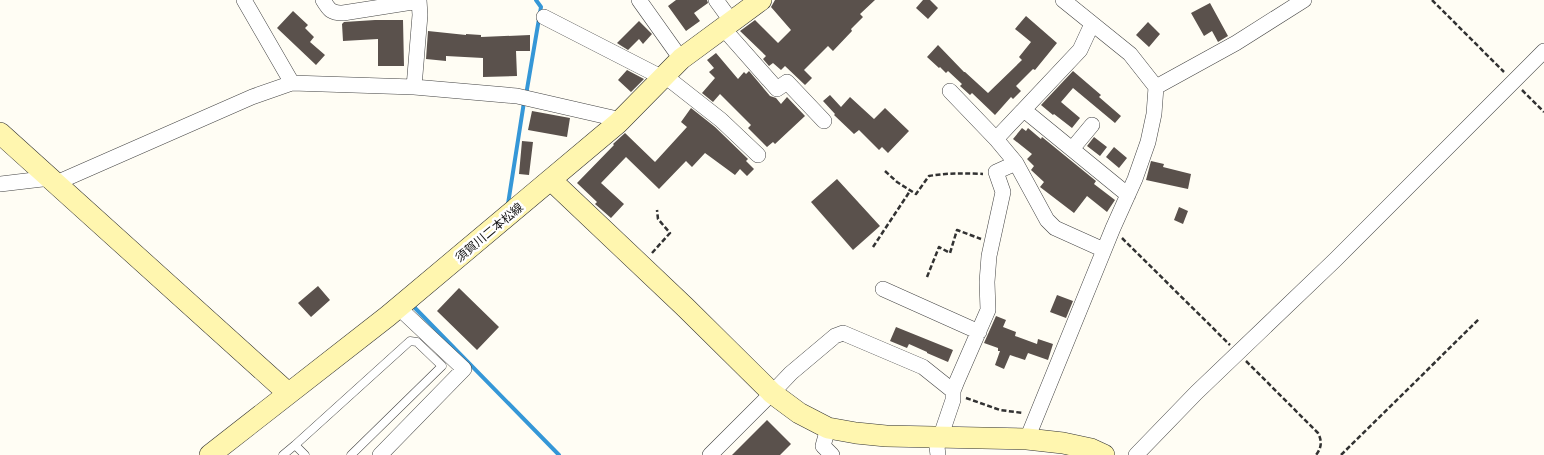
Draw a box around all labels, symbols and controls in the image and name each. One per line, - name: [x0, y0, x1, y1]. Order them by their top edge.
- street label: 須賀川二本松線: [452, 199, 526, 265]

